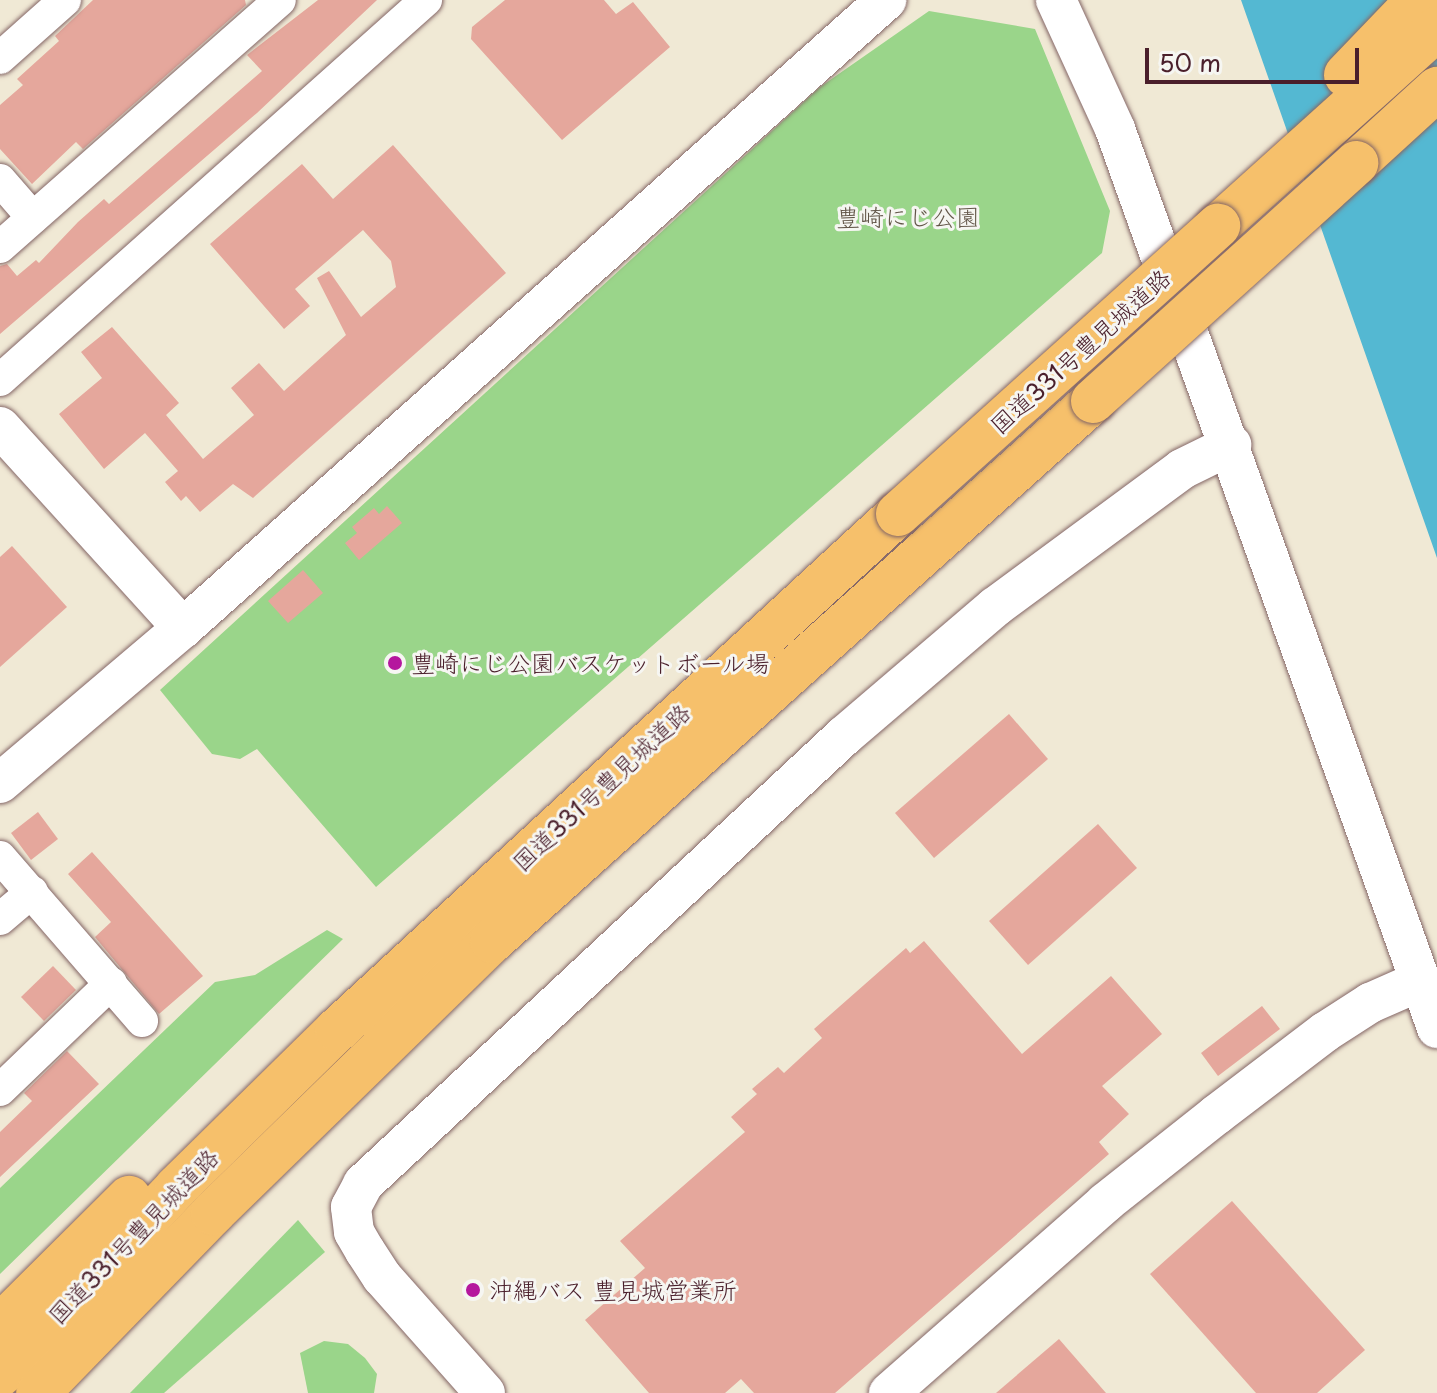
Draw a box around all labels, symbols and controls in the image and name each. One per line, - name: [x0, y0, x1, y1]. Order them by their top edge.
- scale bar: [1149, 32, 1363, 82]
- text: 50 m: [1159, 44, 1221, 80]
- park label: 豊崎にじ公園: [836, 203, 980, 231]
- street label: 国道331号豊見城道路: [984, 262, 1176, 440]
- place label: 豊崎にじ公園バスケットボール場: [411, 649, 771, 677]
- marker: 豊崎にじ公園バスケットボール場: [386, 654, 404, 672]
- street label: 国道331号豊見城道路: [506, 697, 696, 877]
- street label: 国道331号豊見城道路: [42, 1142, 224, 1330]
- place label: 沖縄バス 豊見城営業所: [489, 1276, 737, 1304]
- marker: 沖縄バス 豊見城営業所: [464, 1281, 482, 1299]

